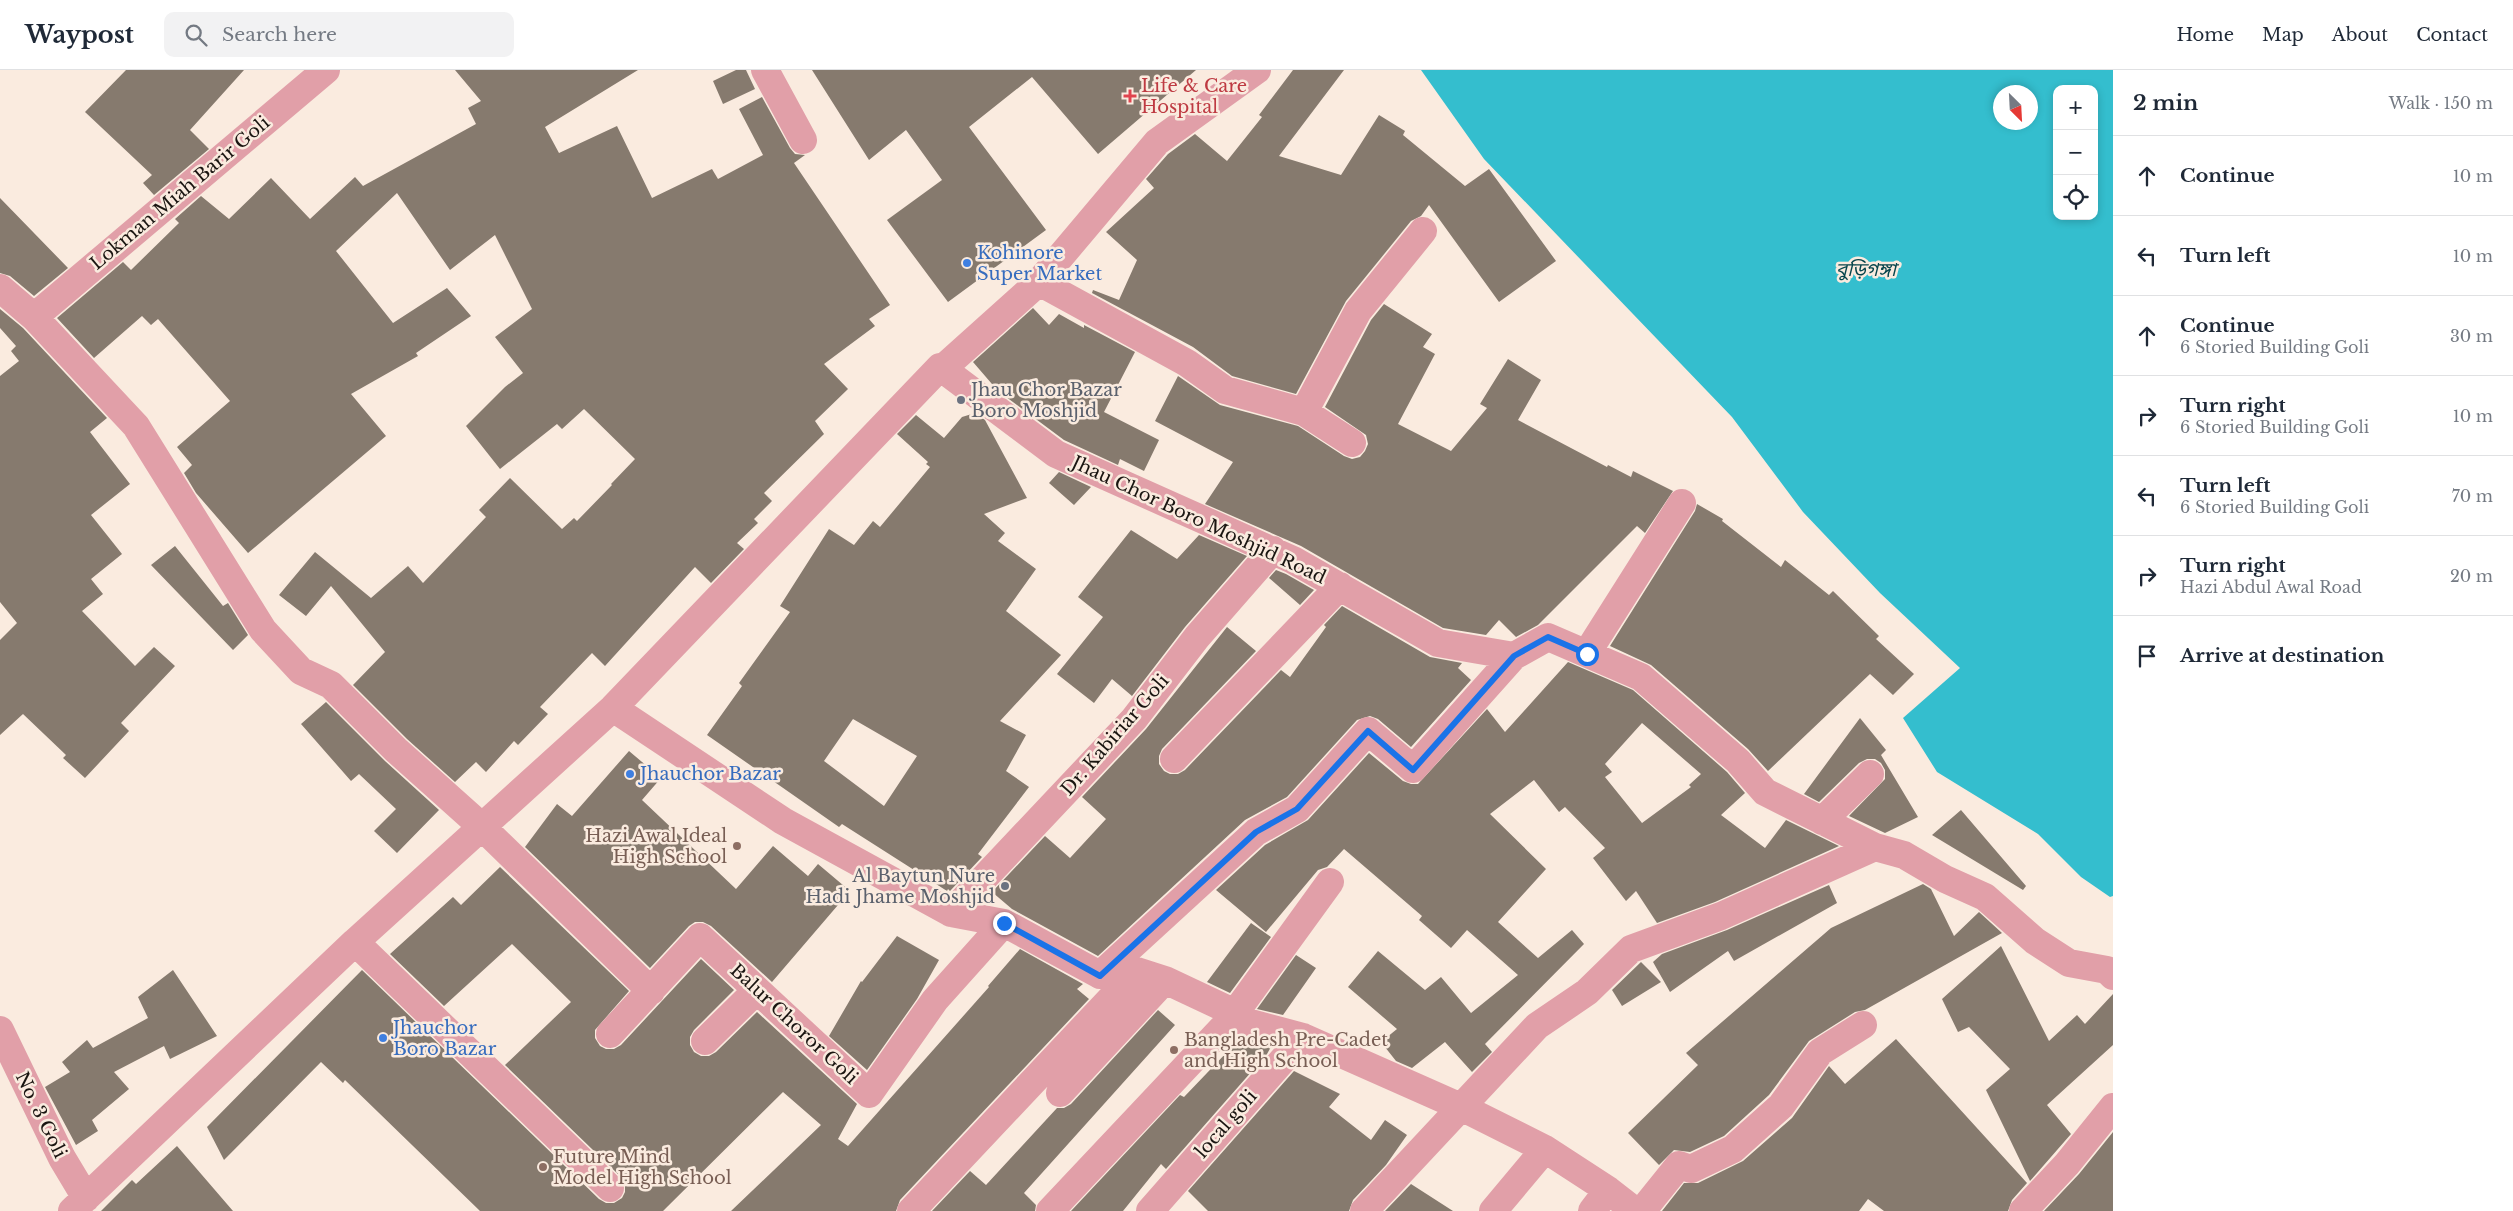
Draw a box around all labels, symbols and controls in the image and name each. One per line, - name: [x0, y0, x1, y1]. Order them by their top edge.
- search box: [164, 12, 514, 57]
- text: Waypost: [25, 20, 134, 49]
- icon: search: [182, 21, 210, 49]
- text: Search here: [222, 23, 337, 46]
- text: Home: [2176, 24, 2234, 46]
- text: Map: [2262, 24, 2304, 46]
- text: About: [2332, 24, 2388, 46]
- text: Contact: [2416, 24, 2488, 46]
- place label: Life & Care Hospital: [1141, 75, 1247, 118]
- north arrow: [1993, 85, 2038, 130]
- map controls: [2053, 85, 2098, 220]
- button: +: [2053, 85, 2098, 130]
- marker: Life & Care Hospital: [1123, 89, 1137, 103]
- text: 2 min: [2133, 90, 2198, 116]
- text: Walk · 150 m: [2389, 93, 2493, 113]
- street label: Lokman Miah Barir Goli: [86, 112, 274, 274]
- button: −: [2053, 130, 2098, 175]
- icon: ahead: [2133, 162, 2161, 190]
- text: Continue: [2180, 164, 2275, 187]
- text: 10 m: [2453, 166, 2493, 186]
- button: locate: [2053, 175, 2098, 220]
- place label: Kohinore Super Market: [977, 242, 1102, 285]
- icon: left: [2133, 242, 2161, 270]
- text: Turn left: [2180, 244, 2271, 267]
- text: 10 m: [2453, 246, 2493, 266]
- marker: Kohinore Super Market: [961, 257, 973, 269]
- water label: বুড়িগঙ্গা: [1836, 258, 1900, 281]
- text: Continue: [2180, 314, 2275, 337]
- icon: ahead: [2133, 322, 2161, 350]
- text: 30 m: [2450, 326, 2493, 346]
- text: 6 Storied Building Goli: [2180, 337, 2369, 357]
- place label: Jhau Chor Bazar Boro Moshjid: [969, 379, 1122, 422]
- marker: Jhau Chor Bazar Boro Moshjid: [955, 394, 967, 406]
- text: Turn right: [2180, 394, 2286, 417]
- icon: right: [2133, 402, 2161, 430]
- text: 10 m: [2453, 406, 2493, 426]
- text: 6 Storied Building Goli: [2180, 417, 2369, 437]
- street label: Jhau Chor Boro Moshjid Road: [1067, 450, 1330, 589]
- text: Turn left: [2180, 474, 2271, 497]
- icon: left: [2133, 482, 2161, 510]
- text: 70 m: [2452, 486, 2493, 506]
- text: 6 Storied Building Goli: [2180, 497, 2369, 517]
- text: Turn right: [2180, 554, 2286, 577]
- icon: right: [2133, 562, 2161, 590]
- text: 20 m: [2450, 566, 2493, 586]
- text: Hazi Abdul Awal Road: [2180, 577, 2362, 597]
- icon: arrive: [2133, 642, 2161, 670]
- route start: [1576, 643, 1599, 666]
- text: Arrive at destination: [2180, 644, 2384, 667]
- street label: Dr. Kabiriar Goli: [1056, 670, 1174, 800]
- place label: Jhauchor Bazar: [638, 763, 781, 785]
- marker: Jhauchor Bazar: [624, 768, 636, 780]
- place label: Hazi Awal Ideal High School: [585, 825, 727, 868]
- marker: Hazi Awal Ideal High School: [731, 840, 743, 852]
- place label: Al Baytun Nure Hadi Jhame Moshjid: [805, 865, 995, 908]
- marker: Al Baytun Nure Hadi Jhame Moshjid: [999, 880, 1011, 892]
- route end: [993, 912, 1016, 935]
- street label: Balur Choror Goli: [726, 959, 862, 1089]
- place label: Jhauchor Boro Bazar: [391, 1017, 497, 1060]
- place label: Bangladesh Pre-Cadet and High School: [1184, 1029, 1388, 1072]
- marker: Jhauchor Boro Bazar: [377, 1032, 389, 1044]
- marker: Bangladesh Pre-Cadet and High School: [1168, 1044, 1180, 1056]
- street label: No. 3 Goli: [11, 1068, 71, 1162]
- street label: local goli: [1191, 1086, 1261, 1162]
- place label: Future Mind Model High School: [553, 1146, 732, 1189]
- marker: Future Mind Model High School: [537, 1161, 549, 1173]

